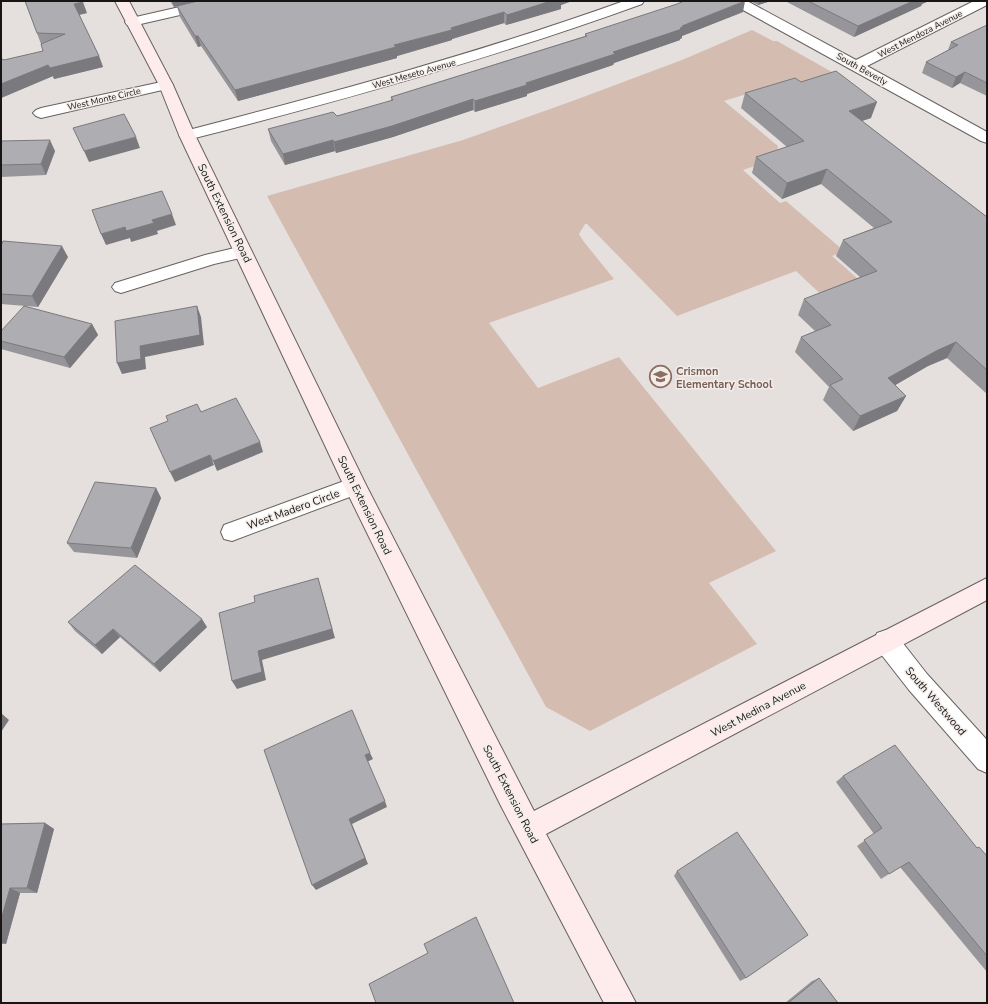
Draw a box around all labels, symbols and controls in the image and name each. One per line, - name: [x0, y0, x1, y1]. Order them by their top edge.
- street label: West Mendoza Avenue: [876, 7, 965, 61]
- street label: South Beverly: [834, 50, 890, 88]
- street label: West Meseto Avenue: [371, 56, 457, 92]
- street label: West Monte Circle: [66, 85, 142, 113]
- street label: South Extension Road: [194, 161, 255, 265]
- school or university icon: Crismon Elementary School: [648, 364, 674, 390]
- place label: Crismon Elementary School: [676, 364, 773, 392]
- street label: South Extension Road: [334, 453, 395, 557]
- street label: West Madero Circle: [245, 486, 342, 533]
- street label: South Westwood: [902, 664, 970, 739]
- street label: West Medina Avenue: [708, 678, 809, 741]
- street label: South Extension Road: [479, 742, 542, 846]

